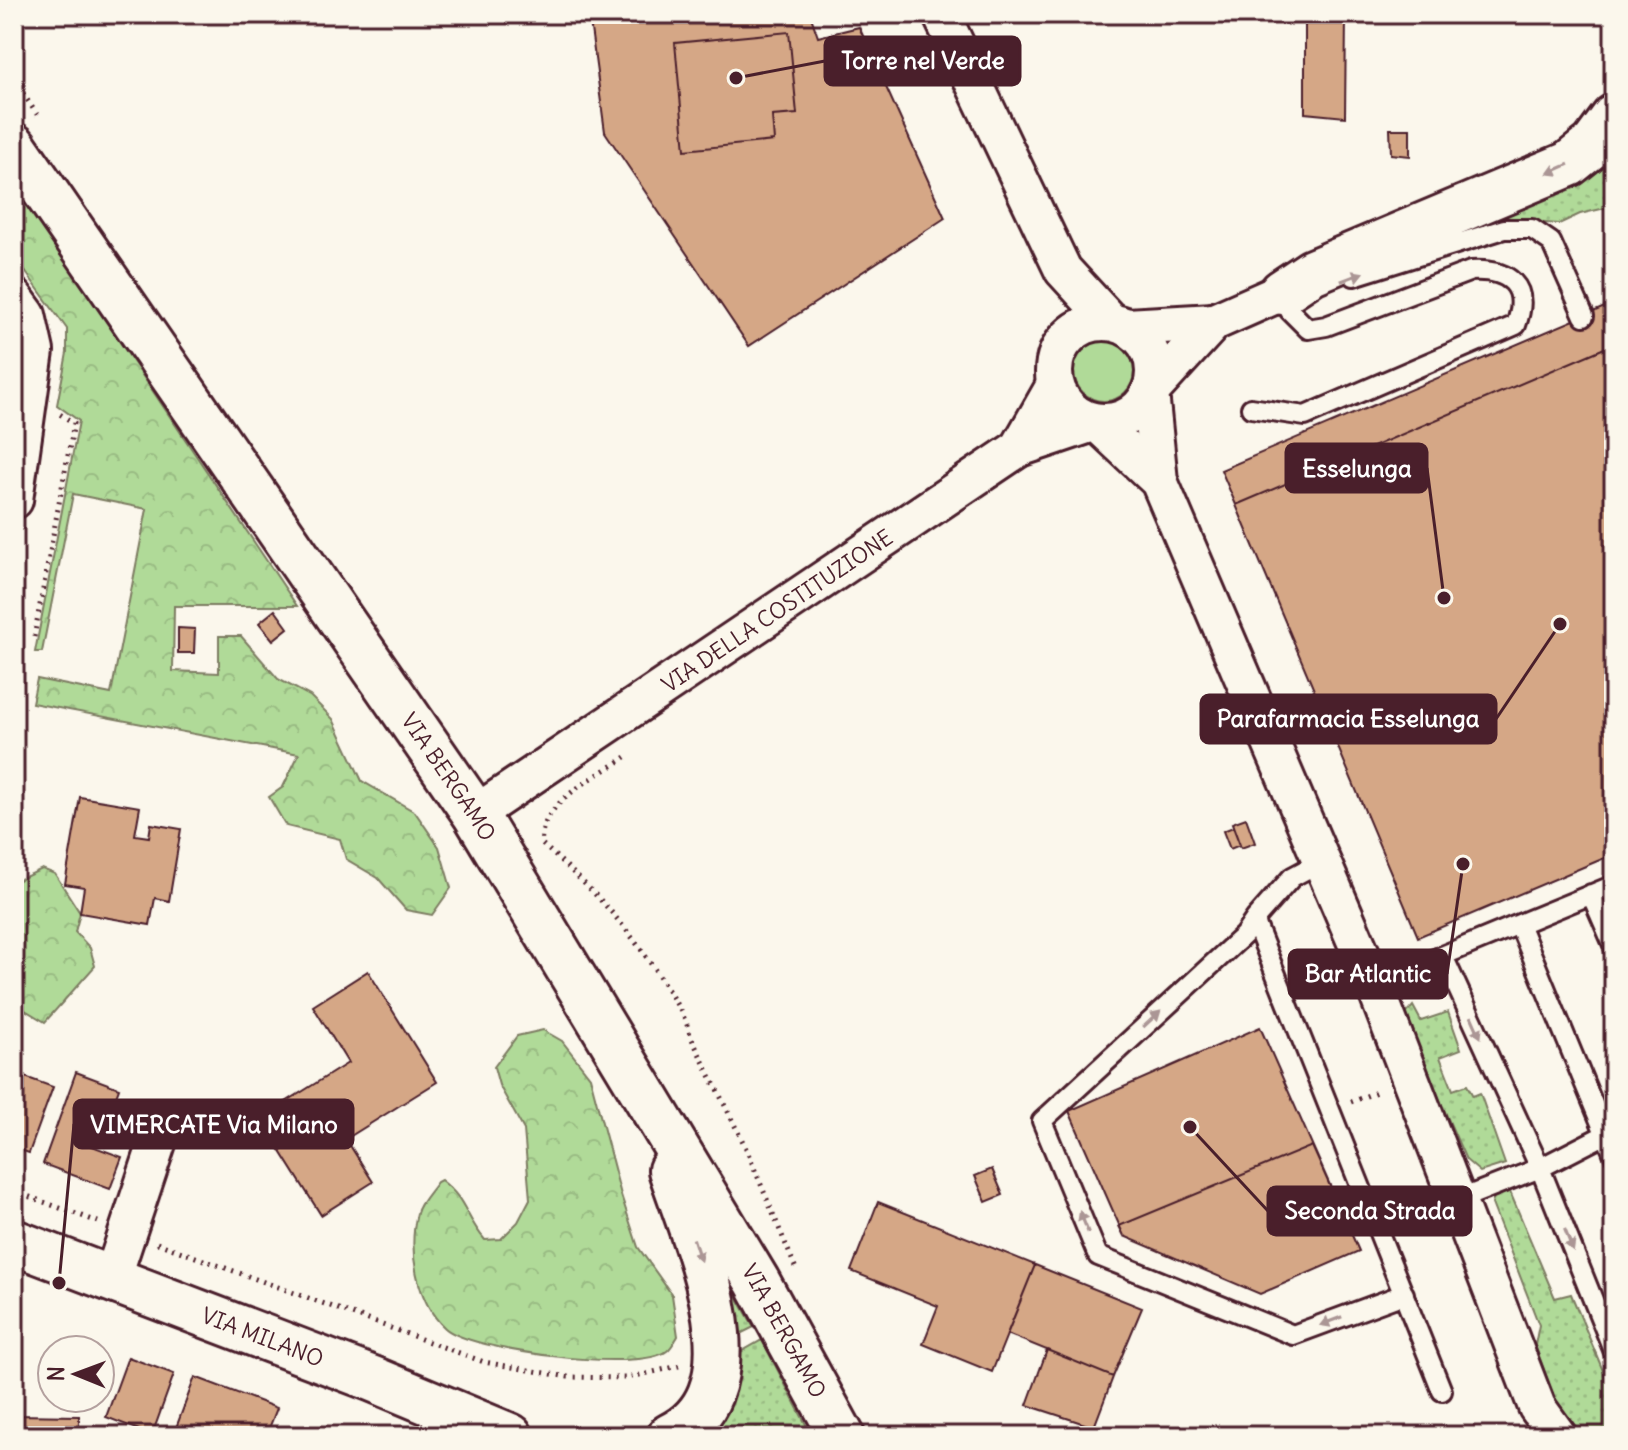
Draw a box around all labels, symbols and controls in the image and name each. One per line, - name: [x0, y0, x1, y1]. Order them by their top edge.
- callout: Torre nel Verde: [825, 37, 1020, 85]
- text: Torre nel Verde: [841, 45, 1005, 75]
- one-way arrow: [1546, 162, 1570, 175]
- one-way arrow: [1340, 270, 1364, 283]
- callout: Esselunga: [1286, 444, 1427, 492]
- text: Esselunga: [1302, 453, 1412, 483]
- street label: VIA DELLA COSTITUZIONE: [656, 523, 898, 698]
- callout: Parafarmacia Esselunga: [1201, 695, 1496, 743]
- text: Parafarmacia Esselunga: [1217, 703, 1480, 733]
- street label: VIA BERGAMO: [395, 707, 502, 846]
- callout: Bar Atlantic: [1289, 950, 1447, 998]
- text: Bar Atlantic: [1305, 958, 1431, 988]
- one-way arrow: [1142, 1011, 1161, 1029]
- one-way arrow: [1469, 1016, 1482, 1039]
- callout: VIMERCATE Via Milano: [74, 1100, 353, 1148]
- text: VIMERCATE Via Milano: [90, 1109, 338, 1139]
- callout: Seconda Strada: [1268, 1187, 1471, 1235]
- text: Seconda Strada: [1284, 1195, 1456, 1225]
- one-way arrow: [1077, 1210, 1090, 1234]
- one-way arrow: [1563, 1228, 1576, 1252]
- one-way arrow: [691, 1238, 704, 1262]
- street label: VIA BERGAMO: [736, 1259, 832, 1403]
- street label: VIA MILANO: [197, 1301, 328, 1373]
- one-way arrow: [1319, 1315, 1343, 1328]
- north arrow: [36, 1334, 116, 1414]
- text: N: [42, 1366, 70, 1381]

